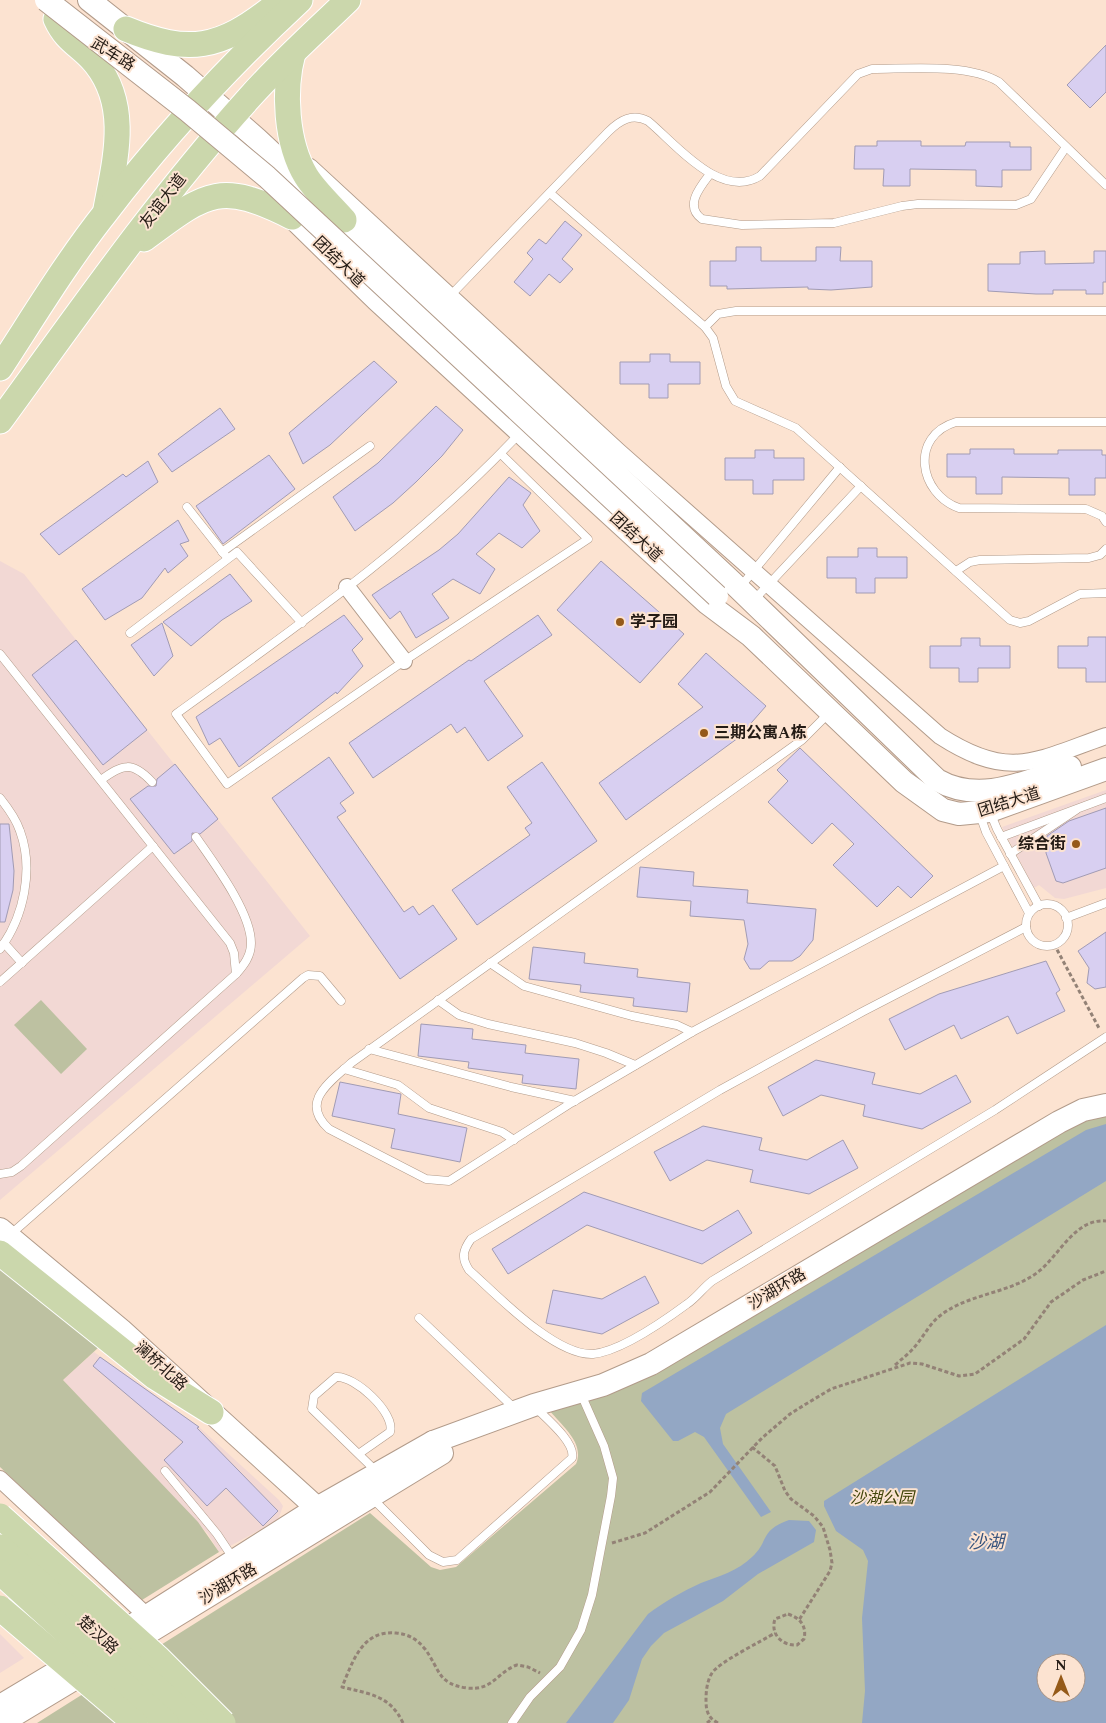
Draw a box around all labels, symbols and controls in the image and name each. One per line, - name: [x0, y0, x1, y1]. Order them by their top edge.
- street label: 武车路: [86, 31, 140, 77]
- street label: 友谊大道: [134, 168, 192, 234]
- street label: 团结大道: [308, 231, 370, 293]
- street label: 团结大道: [604, 506, 668, 568]
- place label: 学子园: [630, 610, 678, 634]
- marker: 学子园: [614, 616, 626, 628]
- place label: 三期公寓A栋: [714, 721, 806, 745]
- marker: 三期公寓A栋: [698, 727, 710, 739]
- street label: 团结大道: [975, 781, 1043, 823]
- place label: 综合街: [1018, 832, 1066, 856]
- marker: 综合街: [1070, 838, 1082, 850]
- street label: 沙湖环路: [743, 1262, 811, 1316]
- street label: 澜桥北路: [129, 1336, 193, 1396]
- park label: 沙湖公园: [850, 1486, 916, 1510]
- water label: 沙湖: [968, 1529, 1007, 1556]
- street label: 沙湖环路: [194, 1557, 262, 1611]
- street label: 楚汉路: [72, 1610, 124, 1660]
- north arrow: [1036, 1653, 1086, 1703]
- text: N: [1055, 1655, 1067, 1676]

